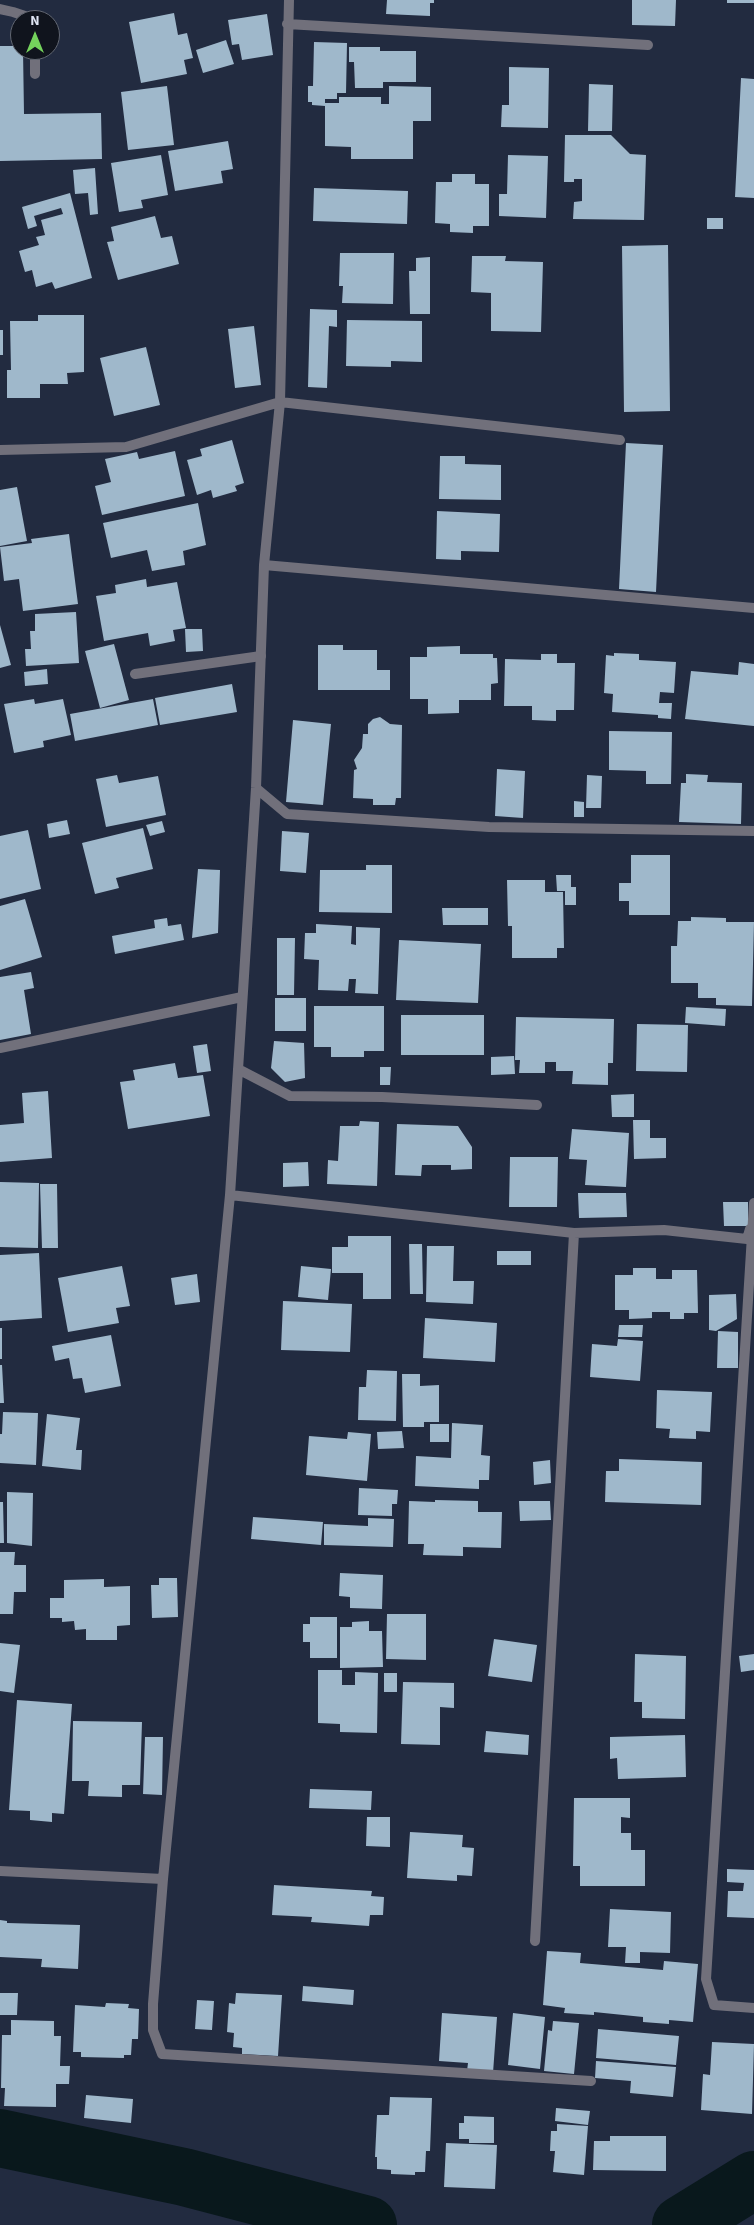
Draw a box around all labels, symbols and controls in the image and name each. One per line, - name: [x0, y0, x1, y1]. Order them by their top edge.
- north arrow: [10, 10, 60, 60]
- text: N: [30, 11, 40, 31]

